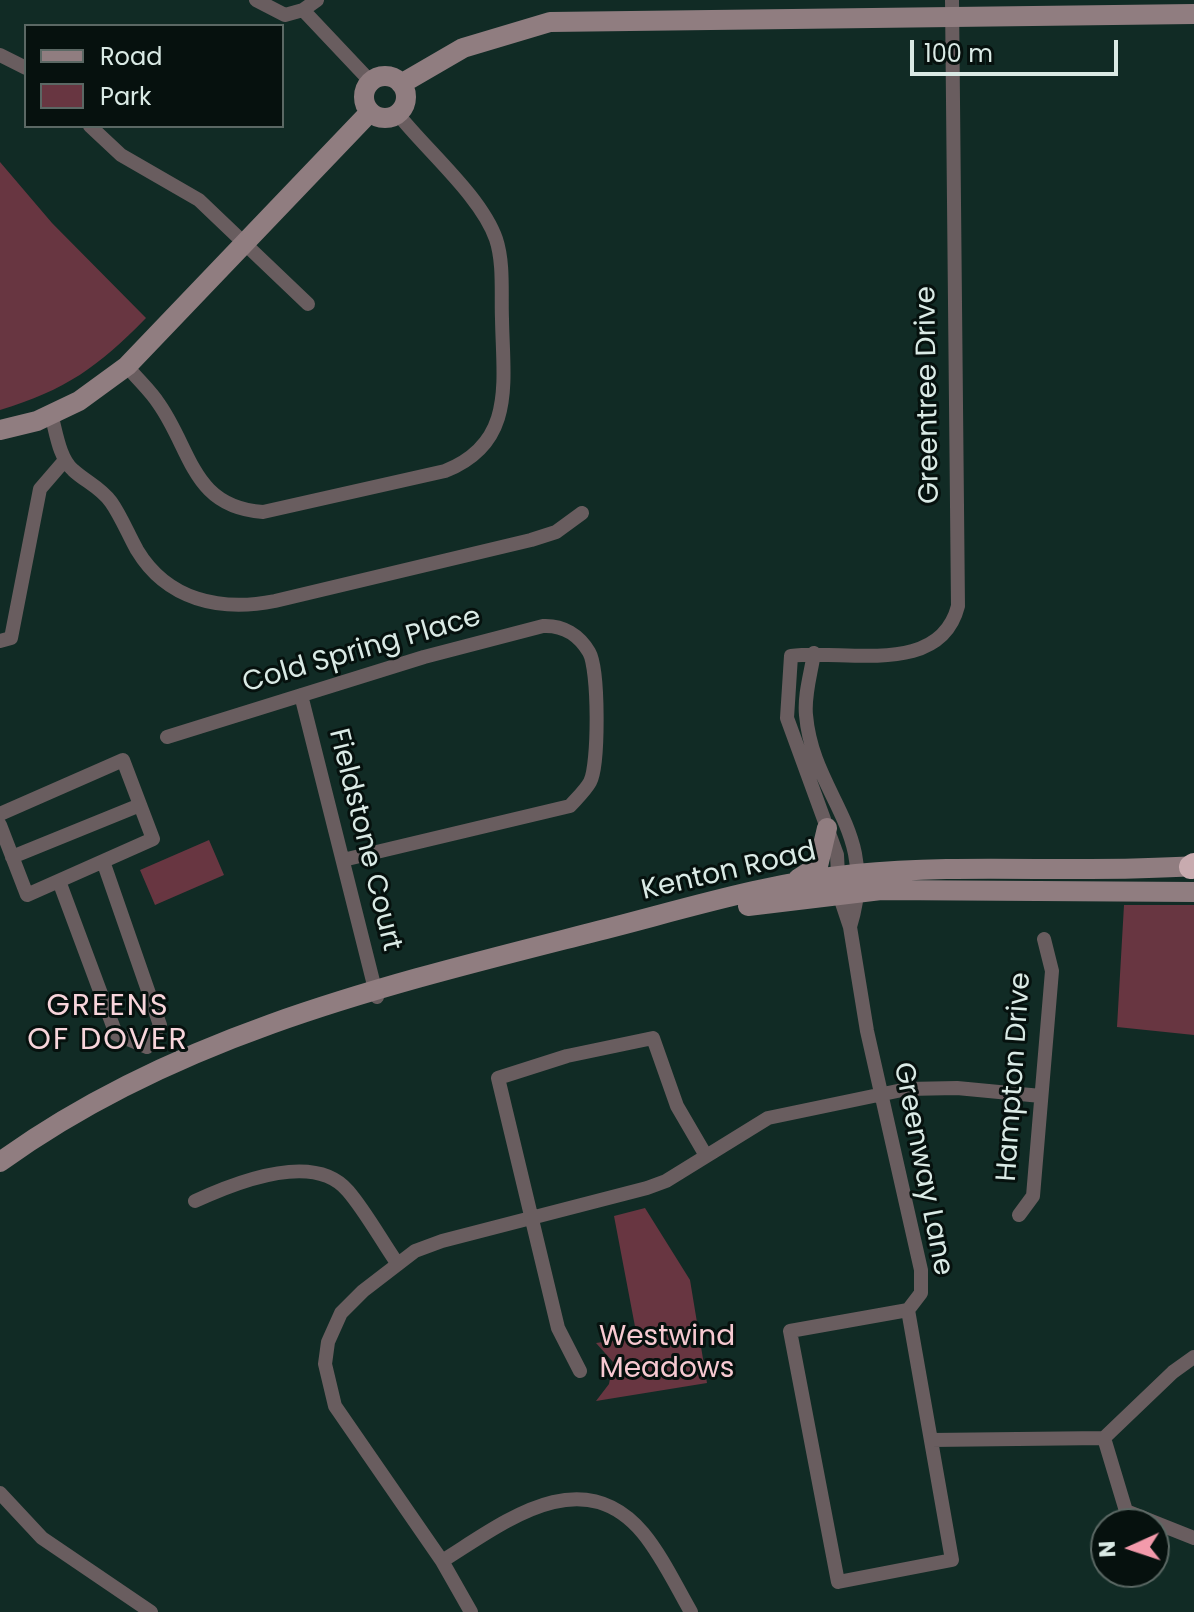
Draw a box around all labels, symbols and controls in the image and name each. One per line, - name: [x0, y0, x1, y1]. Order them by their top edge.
- legend: [24, 24, 284, 128]
- scale bar: [914, 24, 1122, 74]
- text: 100 m: [924, 37, 993, 70]
- text: Road: [100, 40, 162, 73]
- text: Park: [100, 80, 151, 113]
- street label: Greentree Drive: [910, 286, 948, 504]
- street label: Cold Spring Place: [239, 601, 485, 701]
- street label: Fieldstone Court: [320, 725, 408, 955]
- street label: Kenton Road: [638, 836, 820, 908]
- street label: Hampton Drive: [991, 971, 1039, 1183]
- district label: GREENS OF DOVER: [27, 989, 189, 1060]
- street label: Greenway Lane: [885, 1060, 959, 1278]
- park label: Westwind Meadows: [599, 1321, 735, 1387]
- north arrow: [1090, 1508, 1170, 1588]
- text: N: [1092, 1540, 1123, 1558]

